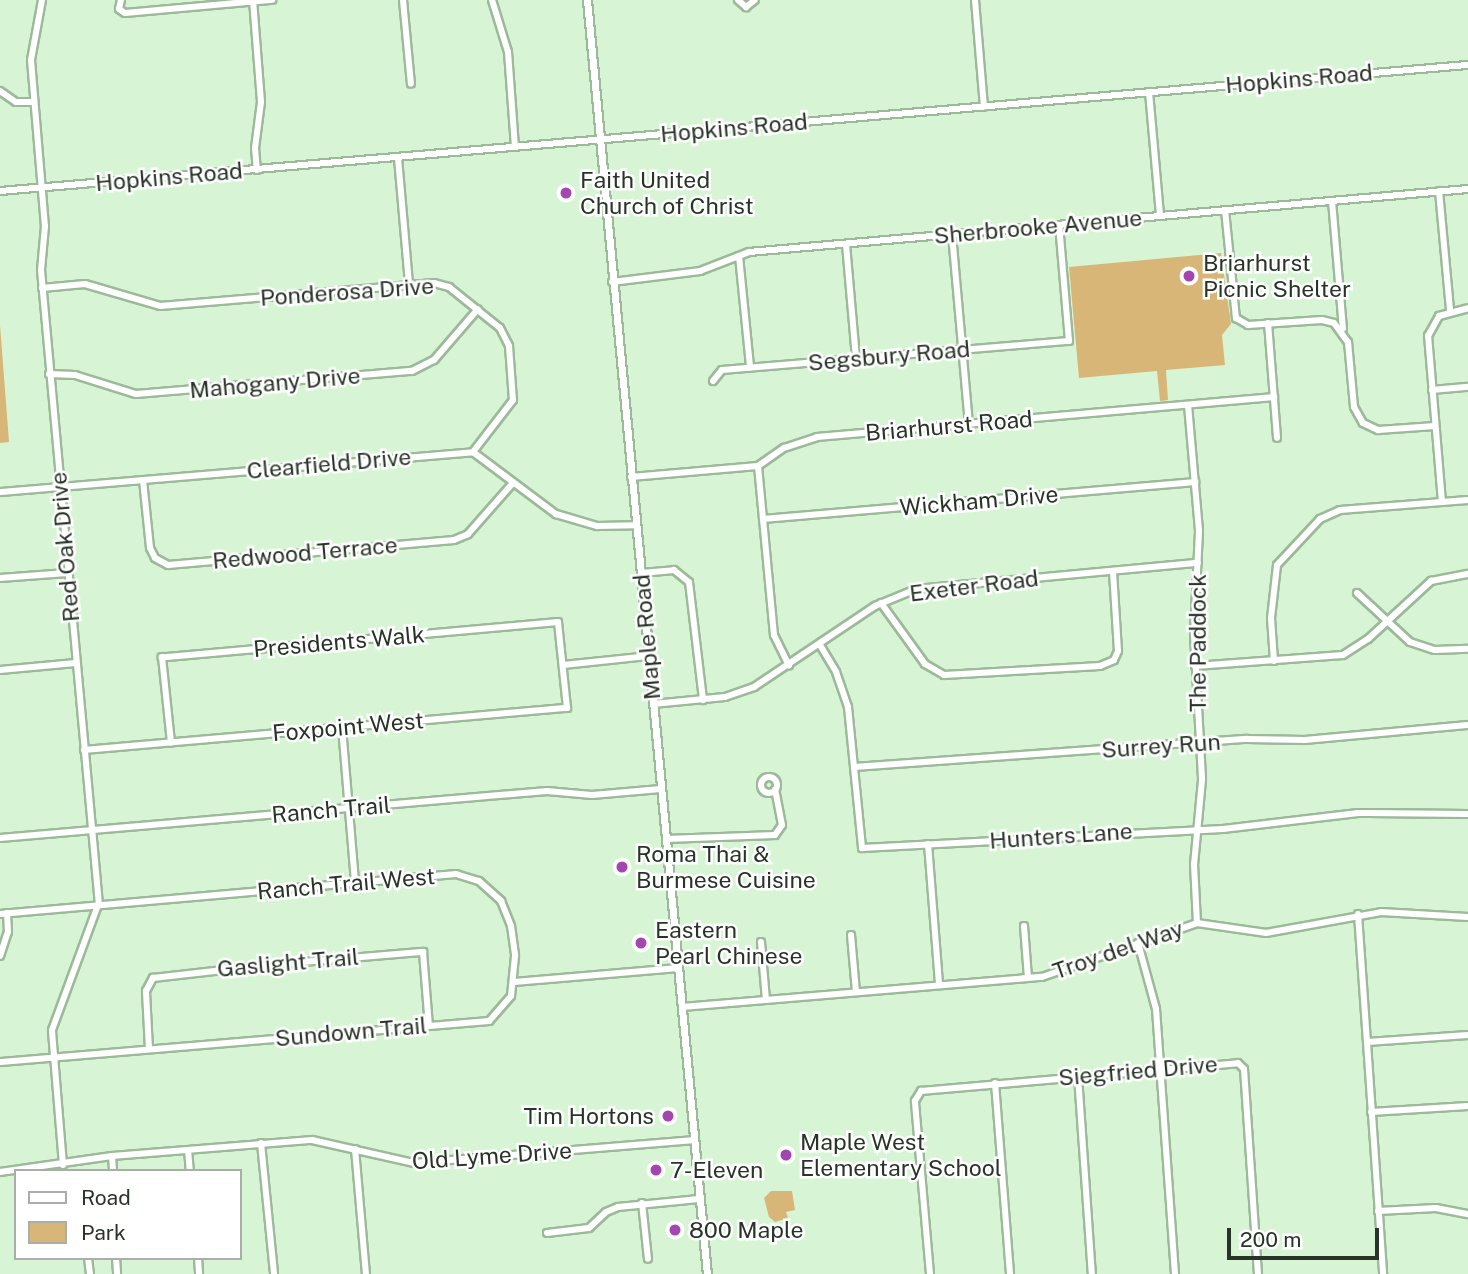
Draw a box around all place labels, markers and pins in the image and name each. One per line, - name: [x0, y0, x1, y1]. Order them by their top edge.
- place label: Faith United Church of Christ: [580, 166, 754, 220]
- marker: Faith United Church of Christ: [558, 185, 574, 201]
- place label: Briarhurst Picnic Shelter: [1203, 249, 1351, 303]
- marker: Briarhurst Picnic Shelter: [1181, 268, 1197, 284]
- place label: Roma Thai & Burmese Cuisine: [636, 840, 816, 894]
- marker: Roma Thai & Burmese Cuisine: [614, 859, 630, 875]
- place label: Eastern Pearl Chinese: [655, 916, 802, 970]
- marker: Eastern Pearl Chinese: [633, 935, 649, 951]
- place label: Tim Hortons: [523, 1102, 654, 1130]
- marker: Tim Hortons: [660, 1108, 676, 1124]
- place label: Maple West Elementary School: [800, 1128, 1002, 1182]
- marker: Maple West Elementary School: [778, 1147, 794, 1163]
- place label: 7-Eleven: [670, 1156, 763, 1184]
- marker: 7-Eleven: [648, 1162, 664, 1178]
- place label: 800 Maple: [689, 1216, 803, 1244]
- marker: 800 Maple: [667, 1222, 683, 1238]

